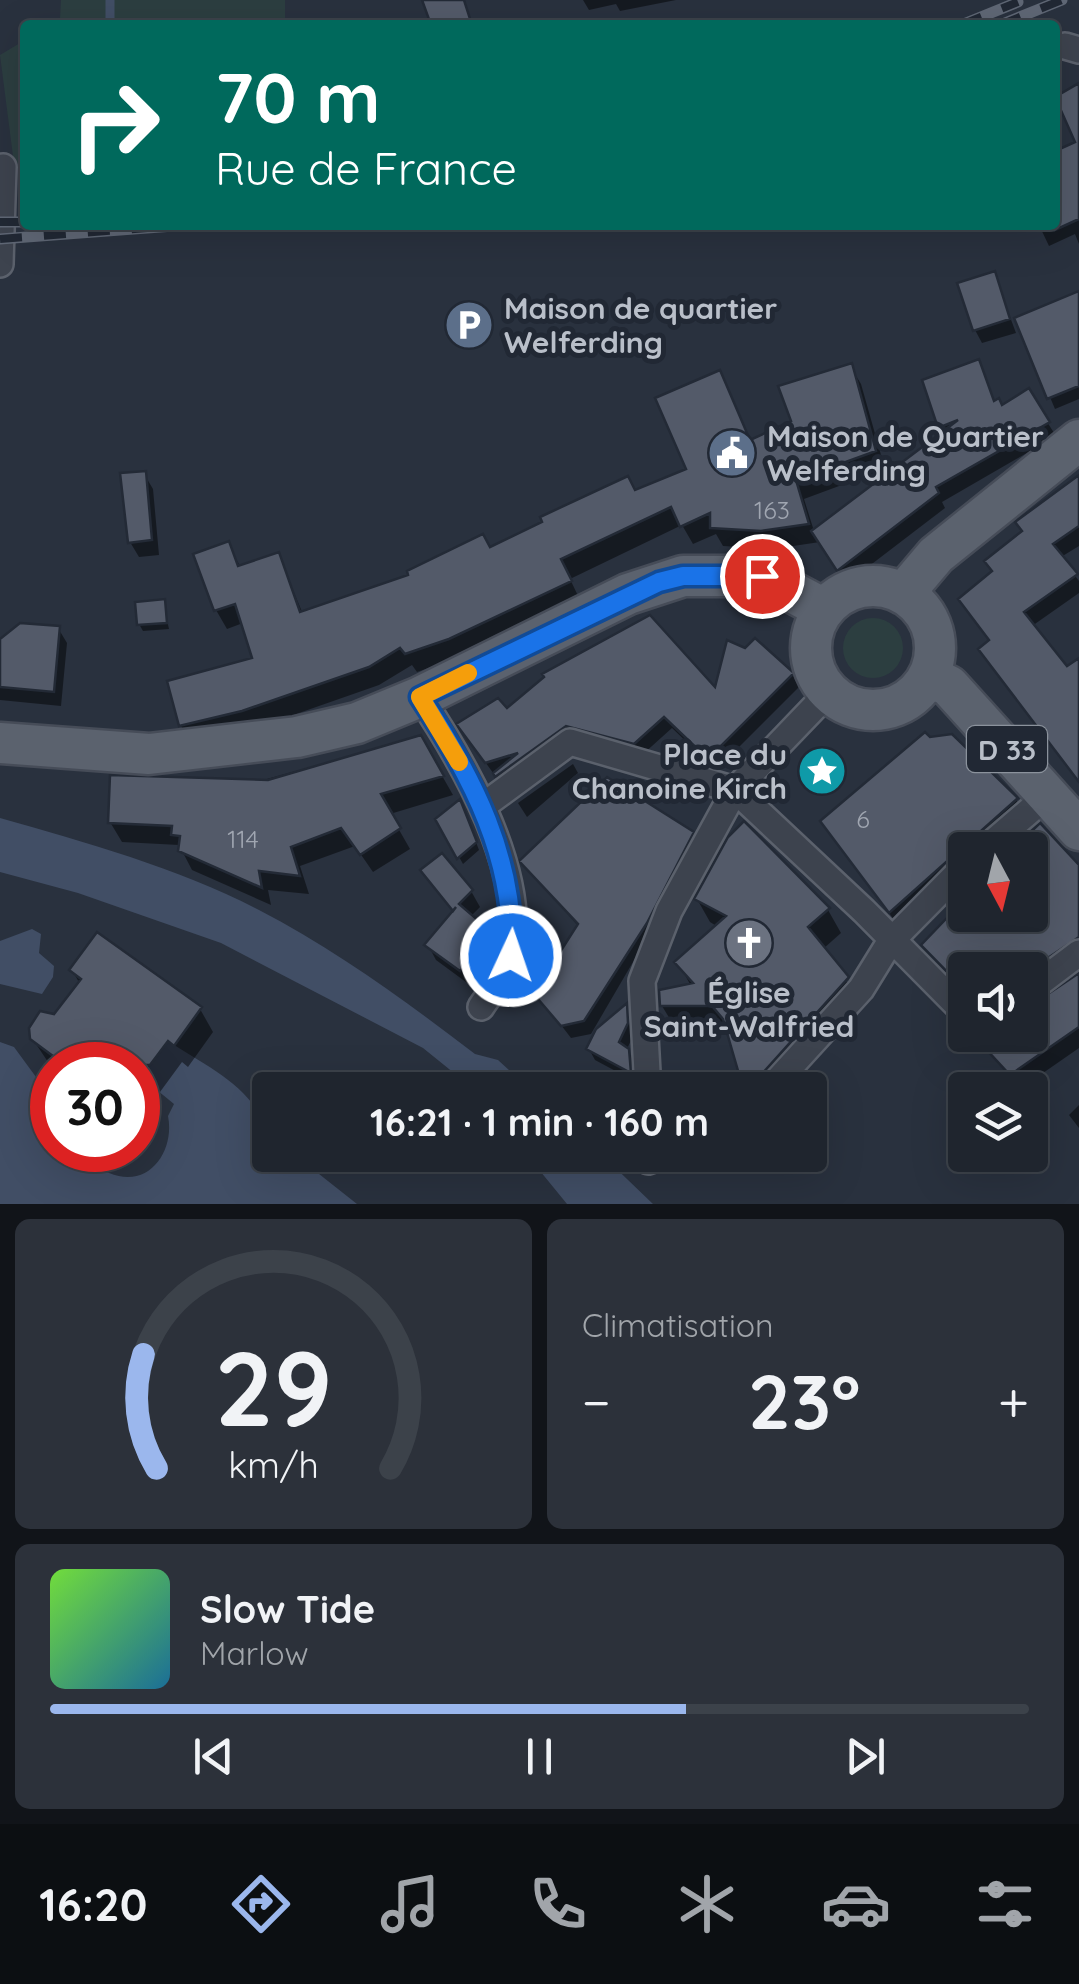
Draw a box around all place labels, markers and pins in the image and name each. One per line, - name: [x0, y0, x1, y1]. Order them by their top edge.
- place label: Maison de quartier Welferding: [504, 289, 777, 361]
- parking icon: Maison de quartier Welferding: [443, 299, 495, 351]
- place label: Maison de Quartier Welferding: [767, 417, 1044, 489]
- public building icon: Maison de Quartier Welferding: [706, 427, 758, 479]
- pin: [720, 534, 805, 619]
- place label: Place du Chanoine Kirch: [572, 735, 787, 807]
- place icon: Place du Chanoine Kirch: [796, 745, 848, 797]
- church icon: Église Saint-Walfried: [723, 917, 775, 969]
- place label: Église Saint-Walfried: [644, 973, 854, 1045]

